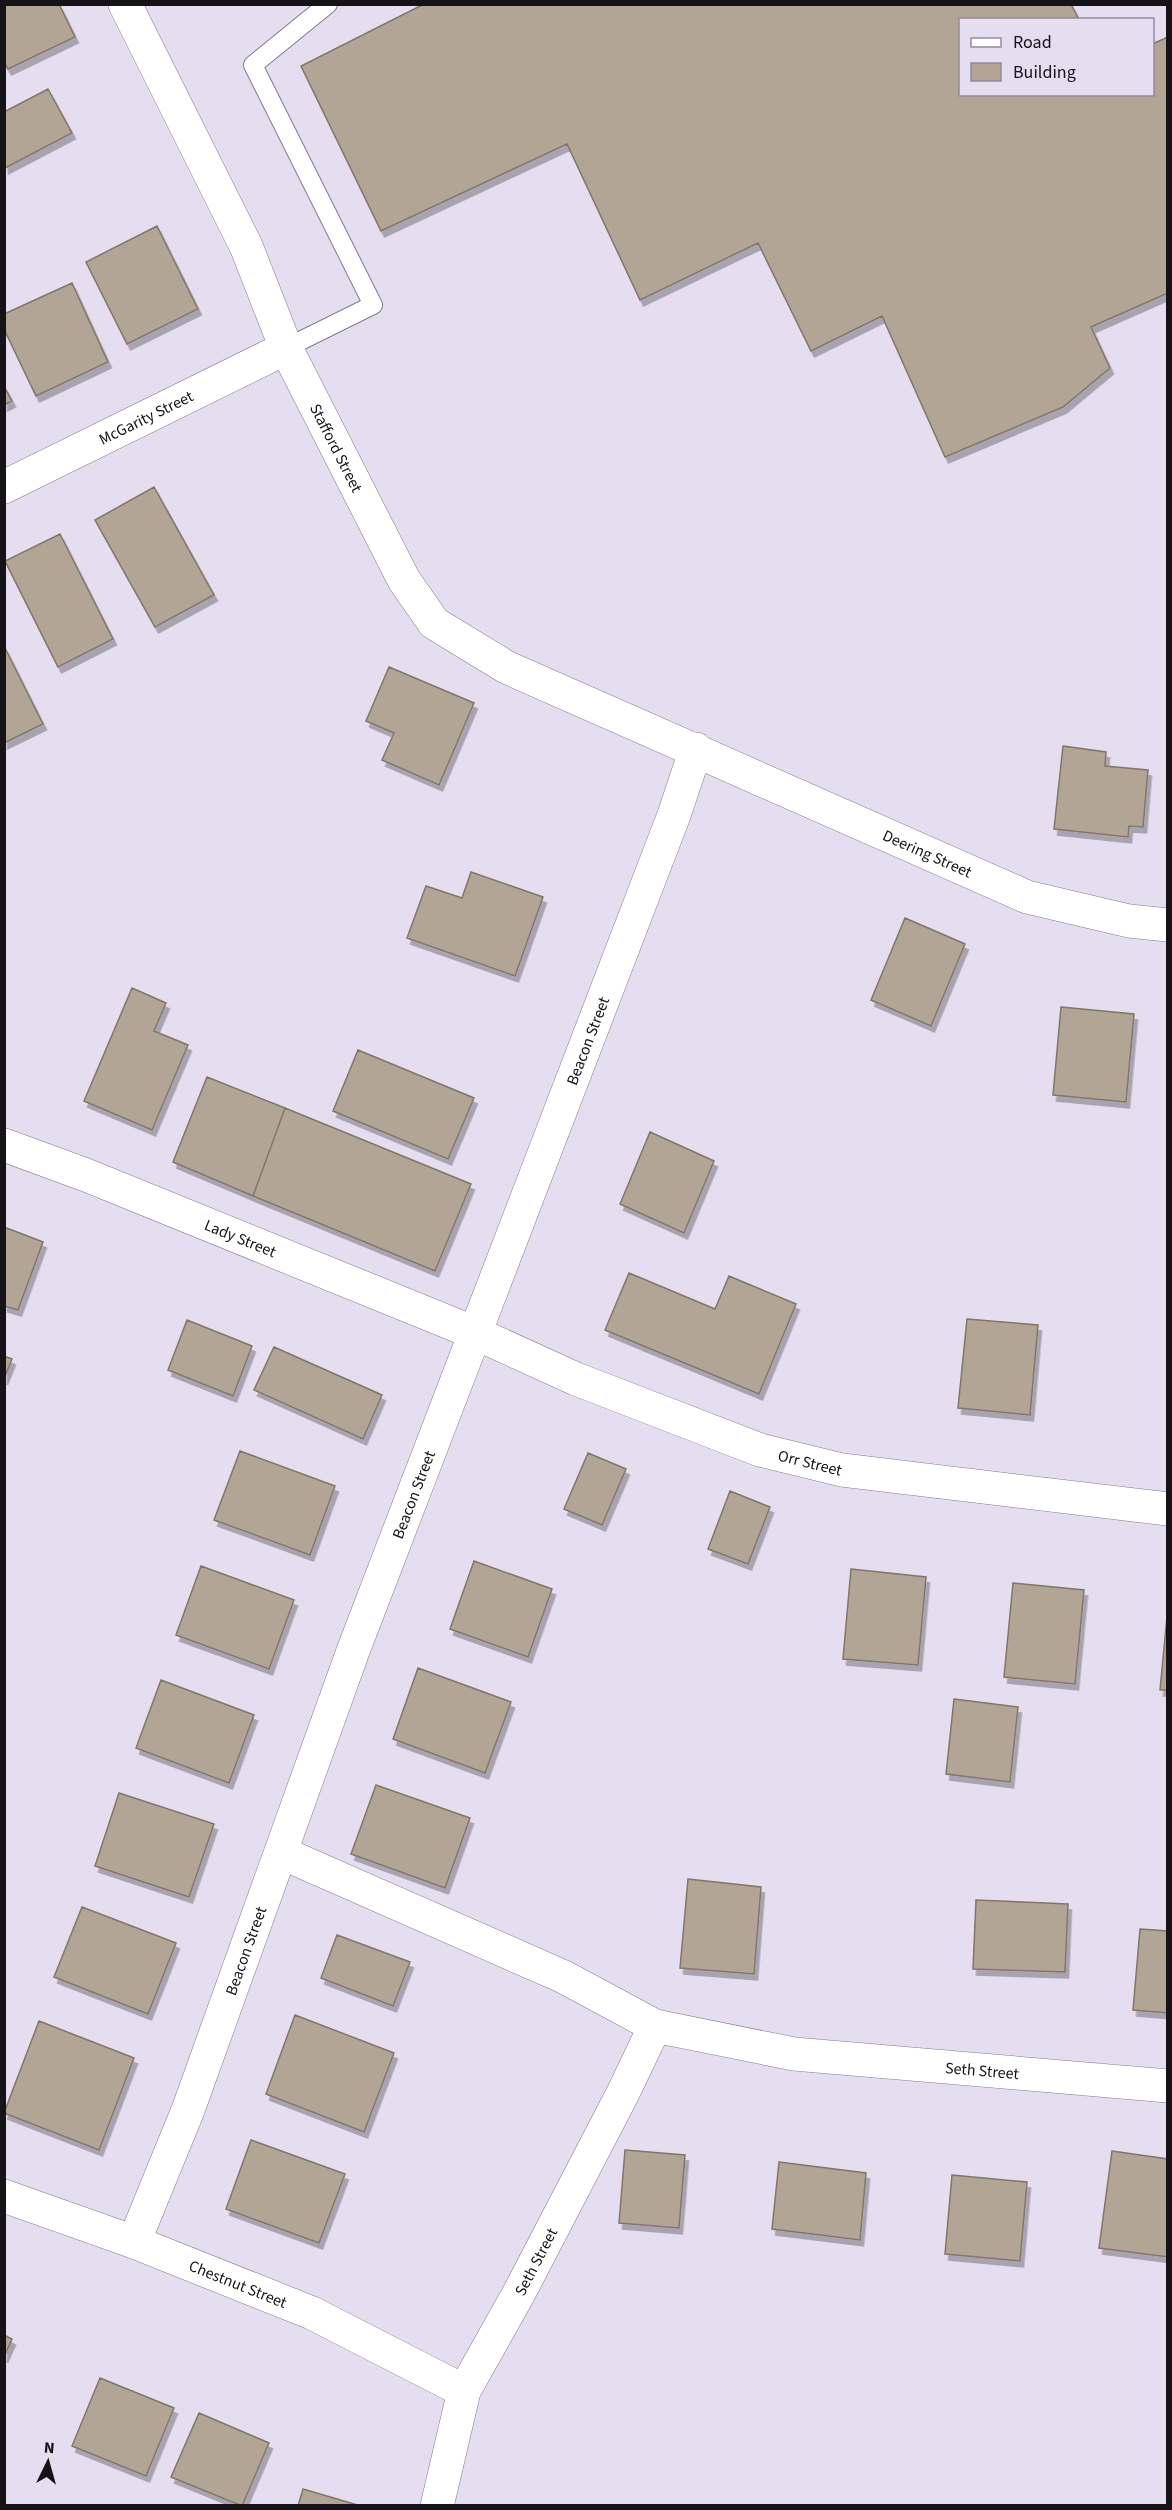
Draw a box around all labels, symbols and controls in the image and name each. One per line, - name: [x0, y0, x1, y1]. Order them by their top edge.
- legend: [959, 18, 1154, 96]
- text: Road: [1013, 30, 1052, 55]
- text: Building: [1013, 60, 1076, 85]
- street label: McGarity Street: [95, 385, 198, 451]
- street label: Stafford Street: [304, 400, 368, 497]
- street label: Deering Street: [879, 825, 976, 884]
- street label: Beacon Street: [561, 993, 615, 1089]
- street label: Lady Street: [201, 1214, 280, 1263]
- street label: Orr Street: [776, 1445, 845, 1482]
- street label: Beacon Street: [387, 1447, 441, 1542]
- street label: Beacon Street: [220, 1903, 273, 1998]
- street label: Seth Street: [944, 2057, 1020, 2085]
- street label: Seth Street: [509, 2224, 563, 2300]
- street label: Chestnut Street: [185, 2255, 291, 2314]
- north arrow: [18, 2432, 78, 2492]
- text: N: [43, 2437, 55, 2459]

